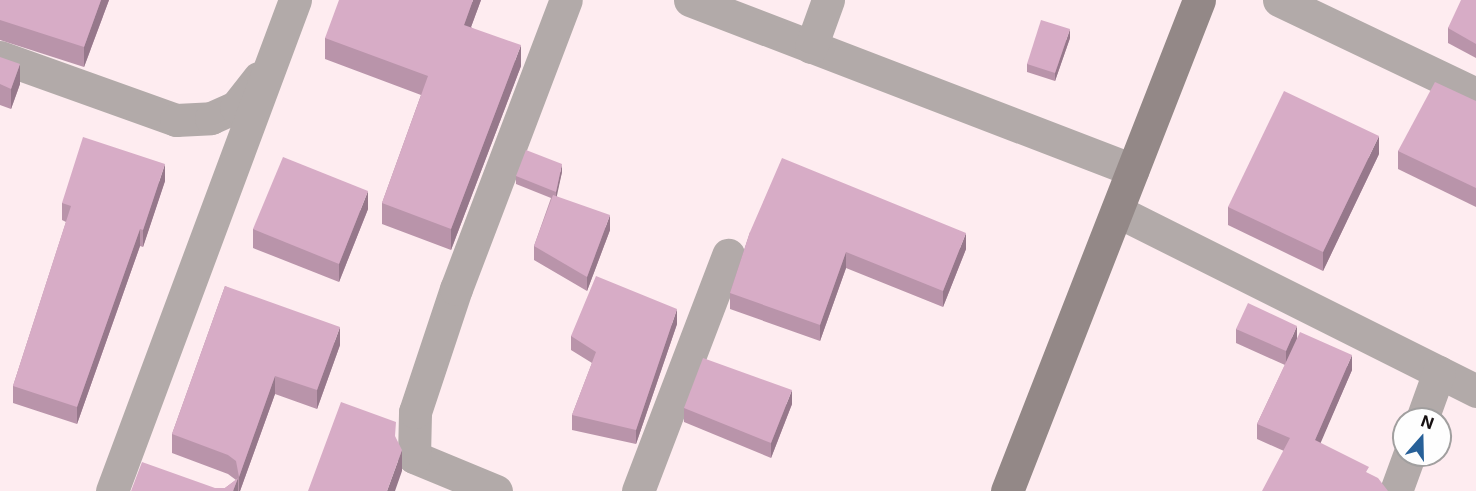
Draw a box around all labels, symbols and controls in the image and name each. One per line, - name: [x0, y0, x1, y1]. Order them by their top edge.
- north arrow: [1392, 407, 1452, 467]
- text: N: [1418, 410, 1437, 433]

